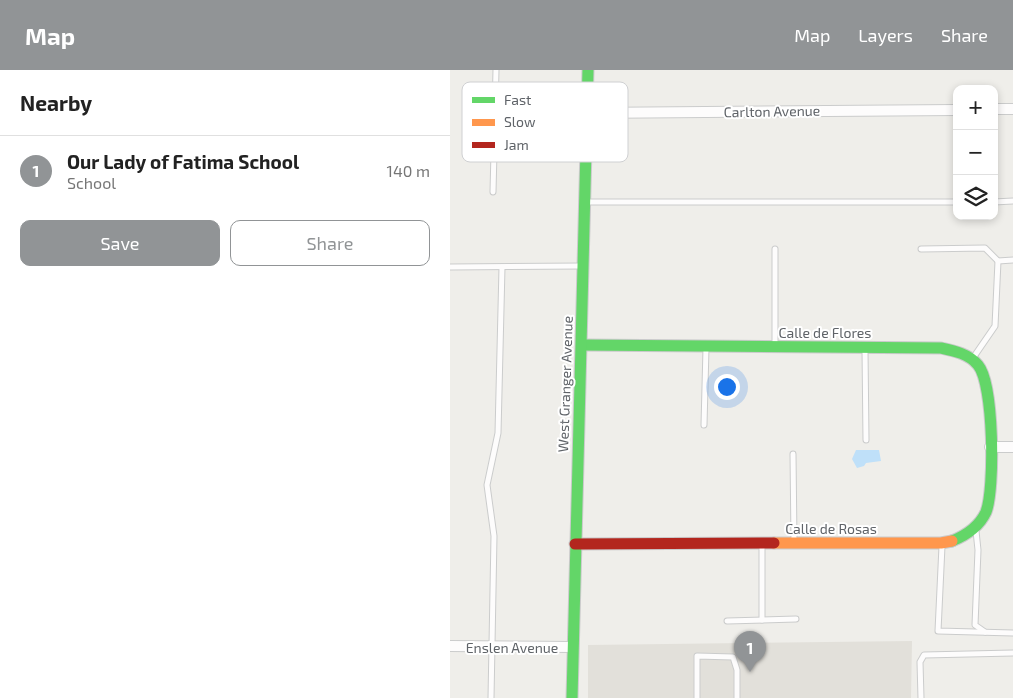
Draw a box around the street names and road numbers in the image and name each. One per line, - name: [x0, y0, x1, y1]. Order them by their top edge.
- street label: Carlton Avenue: [724, 102, 820, 120]
- street label: West Granger Avenue: [554, 315, 576, 453]
- street label: Calle de Flores: [778, 324, 872, 341]
- street label: Calle de Rosas: [785, 520, 877, 537]
- street label: Enslen Avenue: [466, 639, 558, 656]

